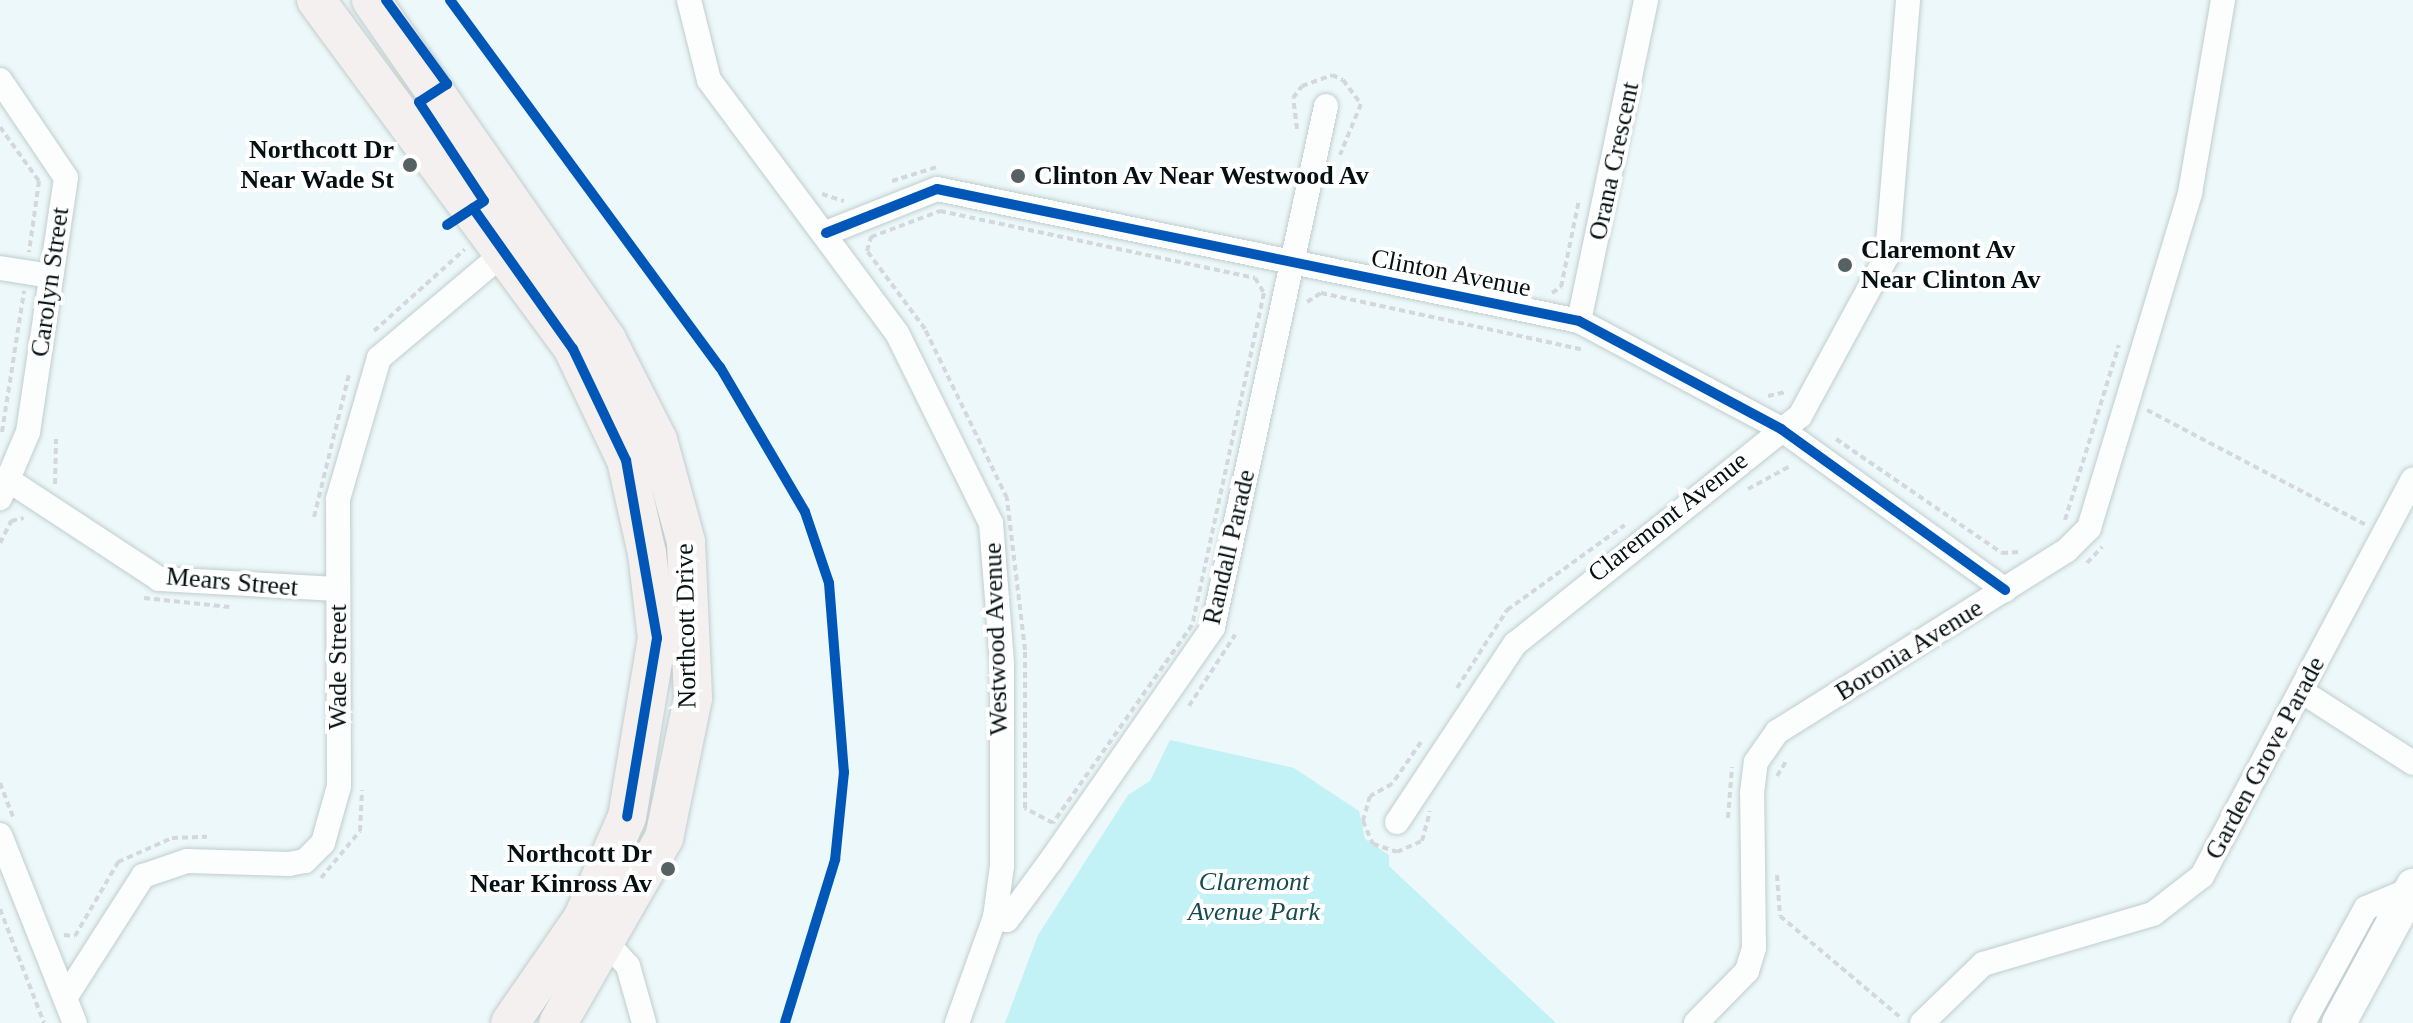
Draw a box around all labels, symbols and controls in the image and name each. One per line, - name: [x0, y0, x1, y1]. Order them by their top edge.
- street label: Orana Crescent: [1582, 79, 1646, 243]
- place label: Northcott Dr Near Wade St: [239, 134, 394, 196]
- marker: Northcott Dr Near Wade St: [401, 156, 419, 174]
- place label: Clinton Av Near Westwood Av: [1034, 160, 1372, 192]
- marker: Clinton Av Near Westwood Av: [1009, 167, 1027, 185]
- street label: Carolyn Street: [24, 205, 76, 359]
- place label: Claremont Av Near Clinton Av: [1861, 234, 2043, 296]
- street label: Clinton Avenue: [1368, 242, 1534, 304]
- marker: Claremont Av Near Clinton Av: [1836, 256, 1854, 274]
- street label: Claremont Avenue: [1581, 445, 1755, 589]
- street label: Randall Parade: [1196, 466, 1262, 628]
- street label: Westwood Avenue: [977, 541, 1015, 737]
- street label: Northcott Drive: [669, 543, 703, 709]
- street label: Mears Street: [165, 561, 299, 603]
- street label: Boronia Avenue: [1829, 592, 1989, 708]
- street label: Wade Street: [322, 604, 354, 730]
- street label: Garden Grove Parade: [2198, 651, 2332, 865]
- place label: Northcott Dr Near Kinross Av: [468, 838, 652, 900]
- marker: Northcott Dr Near Kinross Av: [659, 860, 677, 878]
- park label: Claremont Avenue Park: [1188, 866, 1320, 928]

